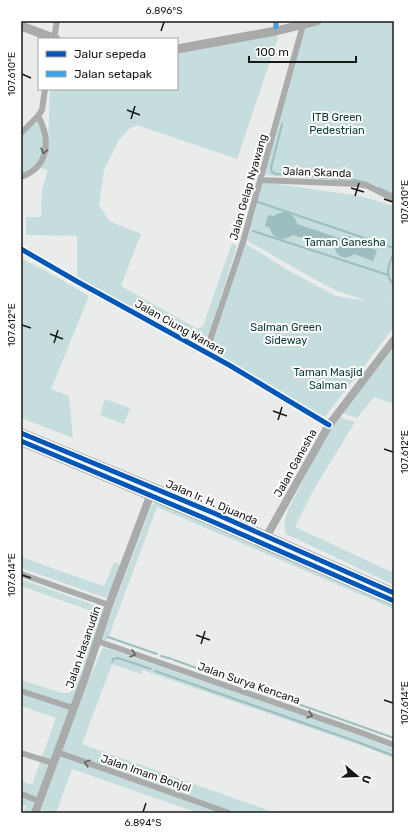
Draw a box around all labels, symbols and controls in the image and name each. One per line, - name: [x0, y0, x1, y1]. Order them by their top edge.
- text: 6.896°S: [146, 5, 182, 17]
- legend: [38, 38, 178, 90]
- scale bar: [249, 38, 356, 64]
- text: 100 m: [255, 45, 289, 59]
- text: Jalur sepeda: [74, 47, 146, 61]
- text: 107.610°E: [6, 52, 18, 96]
- text: Jalan setapak: [74, 67, 153, 81]
- park label: ITB Green Pedestrian: [309, 111, 365, 137]
- street label: Jalan Gelap Nyawang: [227, 132, 270, 242]
- one-way arrow: [40, 147, 49, 154]
- street label: Jalan Skanda: [282, 165, 352, 180]
- text: 107.610°E: [399, 180, 411, 224]
- park label: Taman Ganesha: [304, 236, 386, 249]
- street label: Jalan Ciung Wanara: [132, 297, 227, 358]
- text: 107.612°E: [6, 303, 18, 347]
- park label: Salman Green Sideway: [250, 321, 322, 347]
- park label: Taman Masjid Salman: [293, 366, 363, 392]
- street label: Jalan Ganesha: [271, 427, 320, 500]
- text: 107.612°E: [399, 430, 411, 474]
- street label: Jalan Ir. H. Djuanda: [164, 477, 260, 528]
- text: 107.614°E: [6, 553, 18, 597]
- street label: Jalan Hasanudin: [63, 604, 104, 690]
- one-way arrow: [130, 649, 137, 657]
- street label: Jalan Surya Kencana: [196, 660, 302, 707]
- text: 107.614°E: [399, 681, 411, 725]
- one-way arrow: [307, 710, 314, 719]
- street label: Jalan Imam Bonjol: [99, 752, 193, 795]
- north arrow: [337, 756, 377, 796]
- one-way arrow: [83, 759, 90, 768]
- text: U: [359, 773, 373, 785]
- text: 6.894°S: [125, 817, 161, 829]

